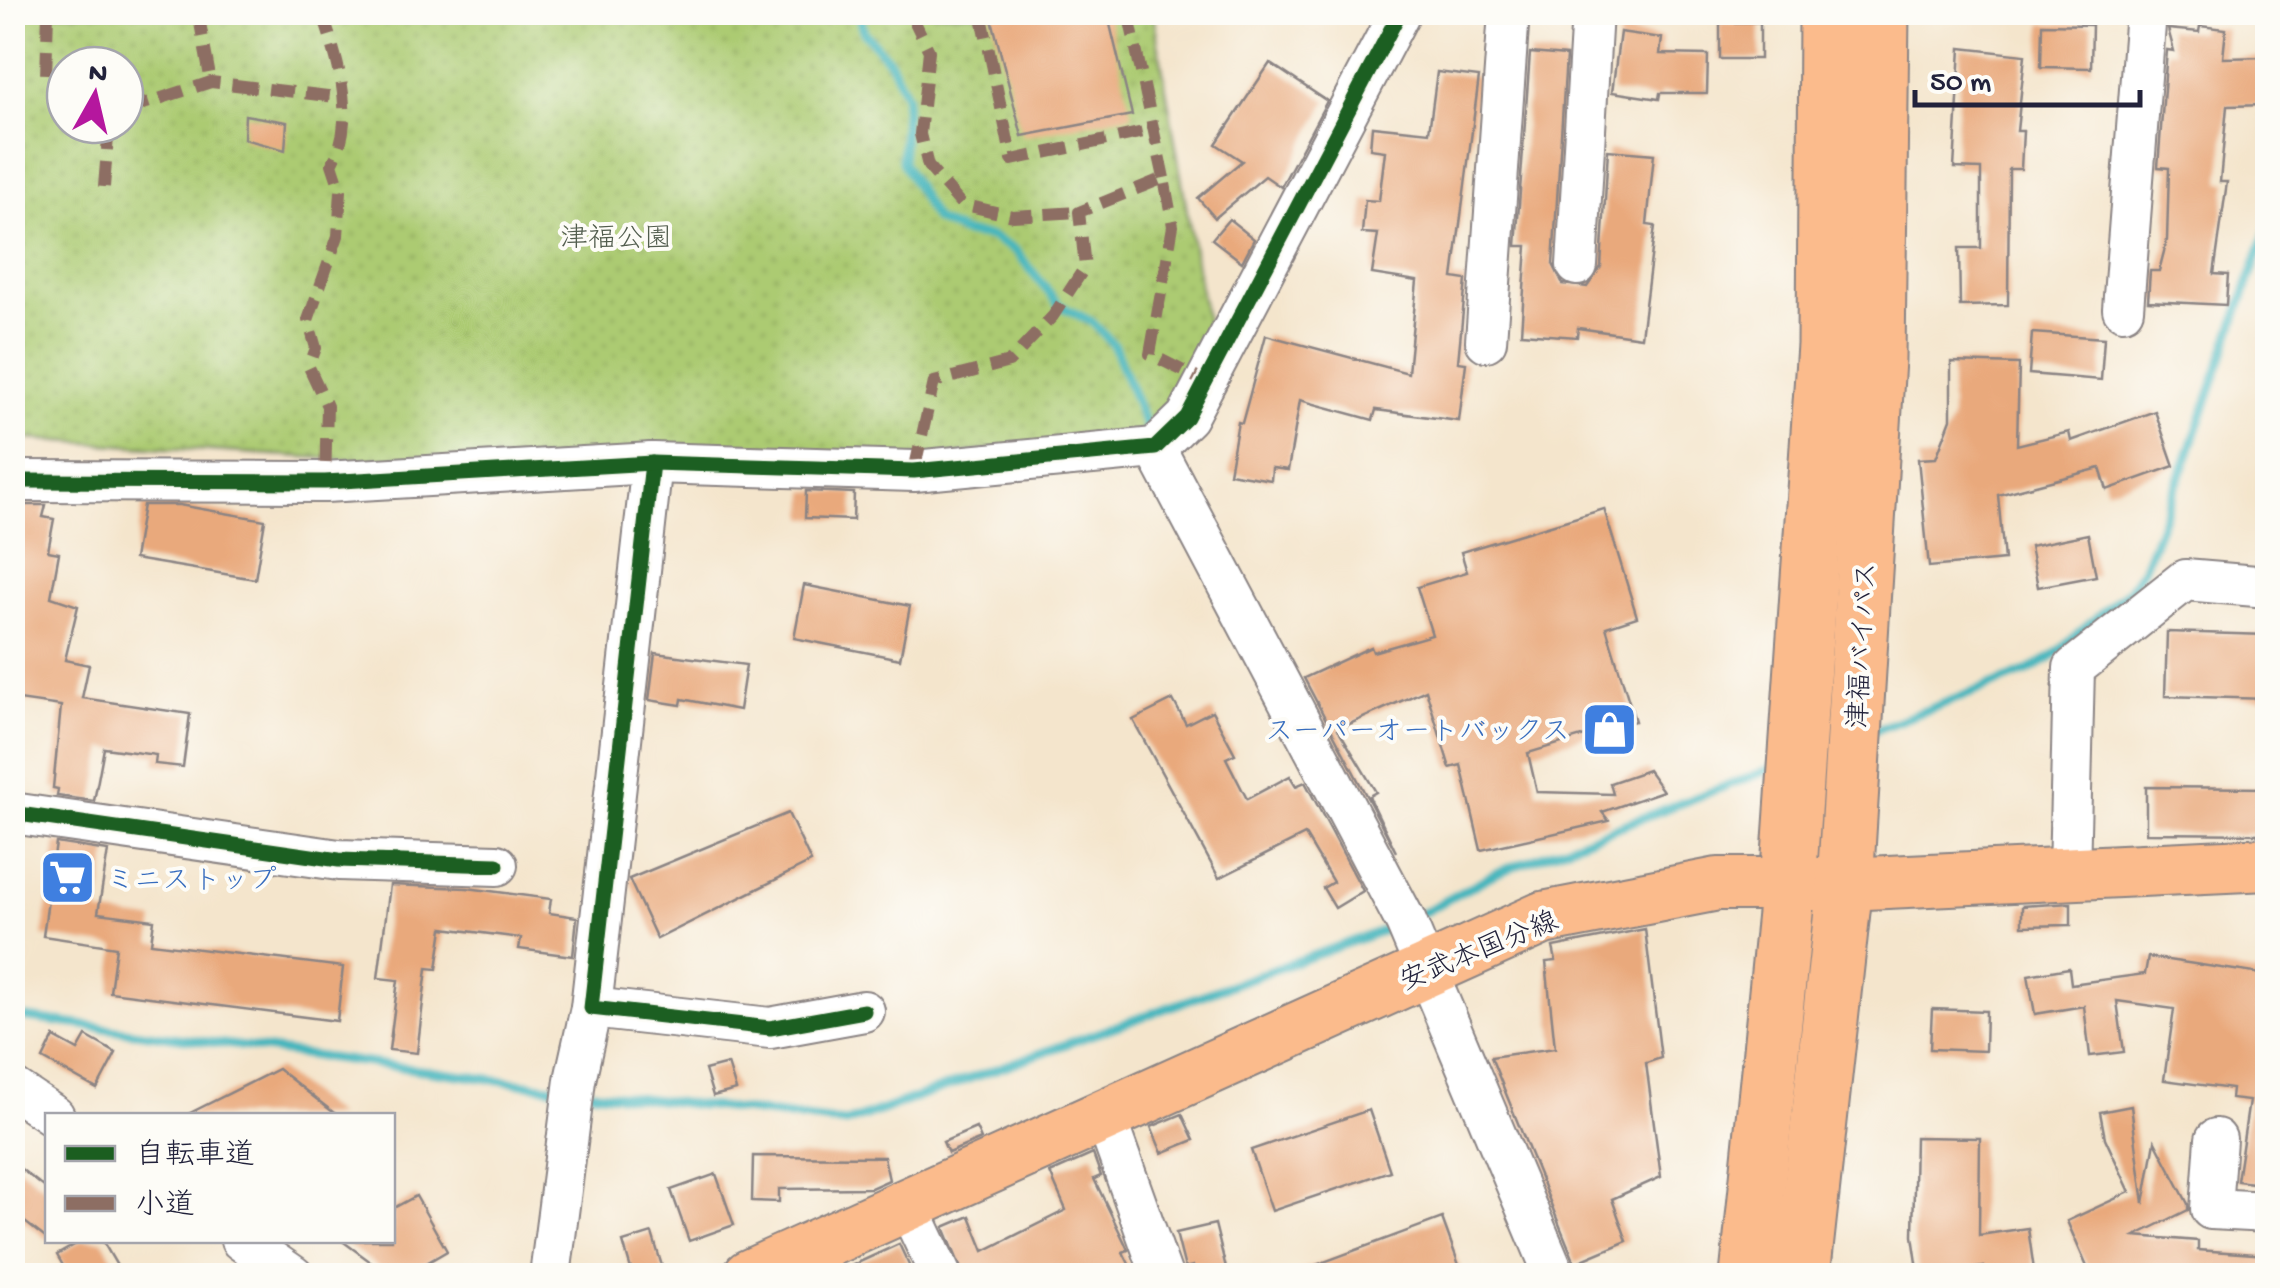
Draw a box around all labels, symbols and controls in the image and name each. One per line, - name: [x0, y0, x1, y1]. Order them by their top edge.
- north arrow: [45, 45, 145, 145]
- scale bar: [1915, 45, 2140, 107]
- text: N: [87, 57, 109, 92]
- text: 50 m: [1930, 67, 1991, 102]
- park label: 津福公園: [560, 223, 672, 257]
- street label: 津福バイパス: [1843, 561, 1885, 730]
- shop icon: スーパーオートバックス: [1579, 699, 1639, 759]
- place label: スーパーオートバックス: [1265, 717, 1570, 750]
- supermarket icon: ミニストップ: [37, 848, 97, 908]
- place label: ミニストップ: [106, 865, 277, 899]
- street label: 安武本国分線: [1395, 905, 1564, 1000]
- legend: [45, 1113, 395, 1243]
- text: 自転車道: [135, 1138, 255, 1175]
- text: 小道: [135, 1189, 195, 1225]

